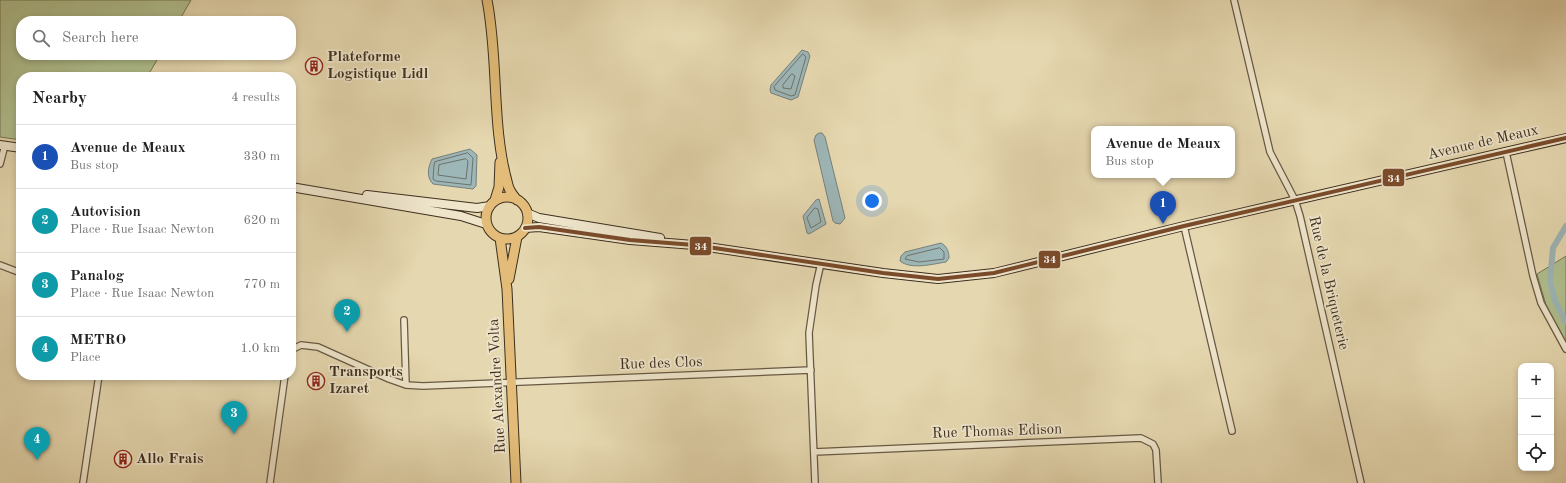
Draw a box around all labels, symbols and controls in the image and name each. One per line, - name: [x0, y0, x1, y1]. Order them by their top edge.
- search box: [16, 16, 296, 60]
- icon: search: [30, 27, 52, 49]
- text: Search here: [62, 31, 139, 46]
- place label: Plateforme Logistique Lidl: [327, 50, 429, 82]
- building icon: Plateforme Logistique Lidl: [304, 56, 324, 76]
- text: Nearby: [32, 90, 87, 107]
- text: 4 results: [231, 91, 280, 104]
- street label: Avenue de Meaux: [1426, 123, 1540, 163]
- popup: [1091, 126, 1235, 178]
- text: Avenue de Meaux: [1105, 137, 1221, 152]
- text: Avenue de Meaux: [70, 141, 186, 156]
- text: 1: [41, 150, 49, 163]
- text: 330 m: [243, 150, 280, 163]
- text: Bus stop: [1105, 155, 1154, 168]
- text: Bus stop: [70, 159, 119, 172]
- line badge: 34: [1382, 168, 1405, 187]
- text: 34: [1388, 174, 1400, 185]
- your location: [862, 191, 882, 211]
- pin: 1: [1150, 191, 1176, 224]
- text: Autovision: [70, 205, 141, 220]
- text: 2: [41, 214, 49, 227]
- text: 620 m: [243, 214, 280, 227]
- street label: Rue de la Briqueterie: [1305, 215, 1351, 351]
- text: Place · Rue Isaac Newton: [70, 223, 214, 236]
- line badge: 34: [689, 236, 712, 256]
- text: 34: [695, 242, 707, 253]
- line badge: 34: [1038, 250, 1061, 269]
- text: 34: [1044, 255, 1056, 266]
- text: Panalog: [70, 269, 124, 284]
- text: 3: [41, 278, 49, 291]
- text: 770 m: [243, 278, 280, 291]
- text: Place · Rue Isaac Newton: [70, 287, 214, 300]
- pin: 2: [334, 299, 360, 332]
- street label: Rue Alexandre Volta: [487, 318, 509, 454]
- text: METRO: [70, 333, 126, 348]
- text: 4: [41, 342, 49, 355]
- text: 1.0 km: [241, 342, 280, 355]
- text: Place: [70, 351, 100, 364]
- street label: Rue des Clos: [619, 355, 703, 373]
- map controls: [1518, 363, 1554, 471]
- button: +: [1518, 363, 1554, 399]
- place label: Transports Izaret: [329, 365, 403, 397]
- building icon: Transports Izaret: [306, 371, 326, 391]
- button: −: [1518, 399, 1554, 435]
- pin: 3: [221, 401, 247, 434]
- street label: Rue Thomas Edison: [932, 422, 1062, 442]
- pin: 4: [24, 427, 50, 460]
- button: locate: [1518, 435, 1554, 471]
- building icon: Allo Frais: [113, 449, 133, 469]
- place label: Allo Frais: [136, 452, 203, 467]

